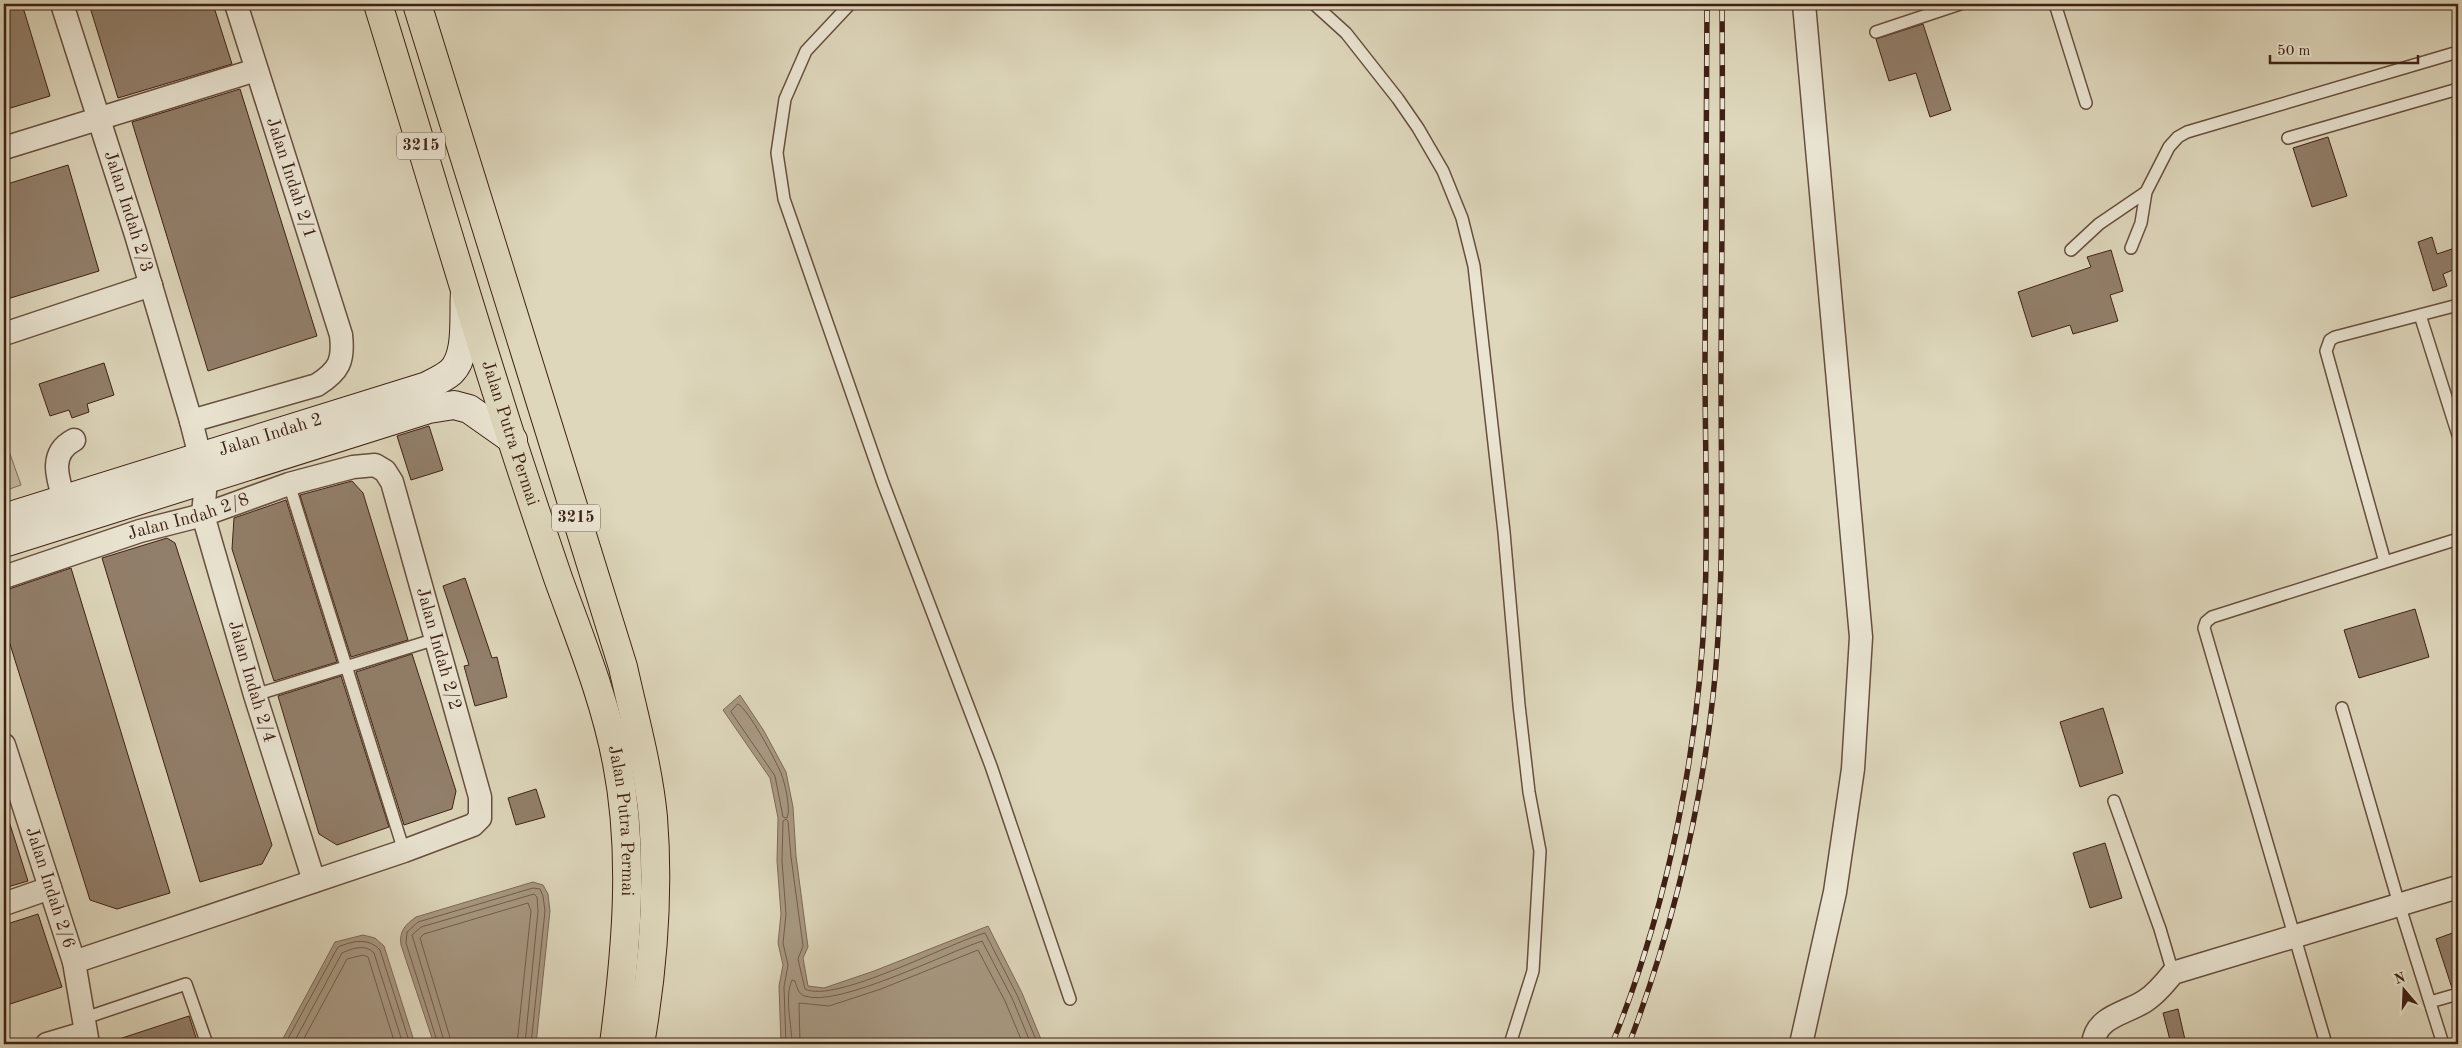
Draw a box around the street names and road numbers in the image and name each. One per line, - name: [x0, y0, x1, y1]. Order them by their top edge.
- street label: Jalan Indah 2/1: [263, 115, 319, 241]
- road number: 3215: [397, 132, 445, 160]
- street label: Jalan Indah 2/3: [101, 149, 156, 275]
- street label: Jalan Putra Permai: [478, 358, 542, 508]
- street label: Jalan Indah 2: [216, 410, 324, 460]
- street label: Jalan Indah 2/8: [125, 490, 252, 544]
- road number: 3215: [552, 504, 600, 532]
- street label: Jalan Indah 2/2: [413, 585, 464, 712]
- street label: Jalan Indah 2/4: [225, 619, 278, 745]
- street label: Jalan Putra Permai: [605, 744, 636, 897]
- street label: Jalan Indah 2/6: [22, 825, 78, 951]

